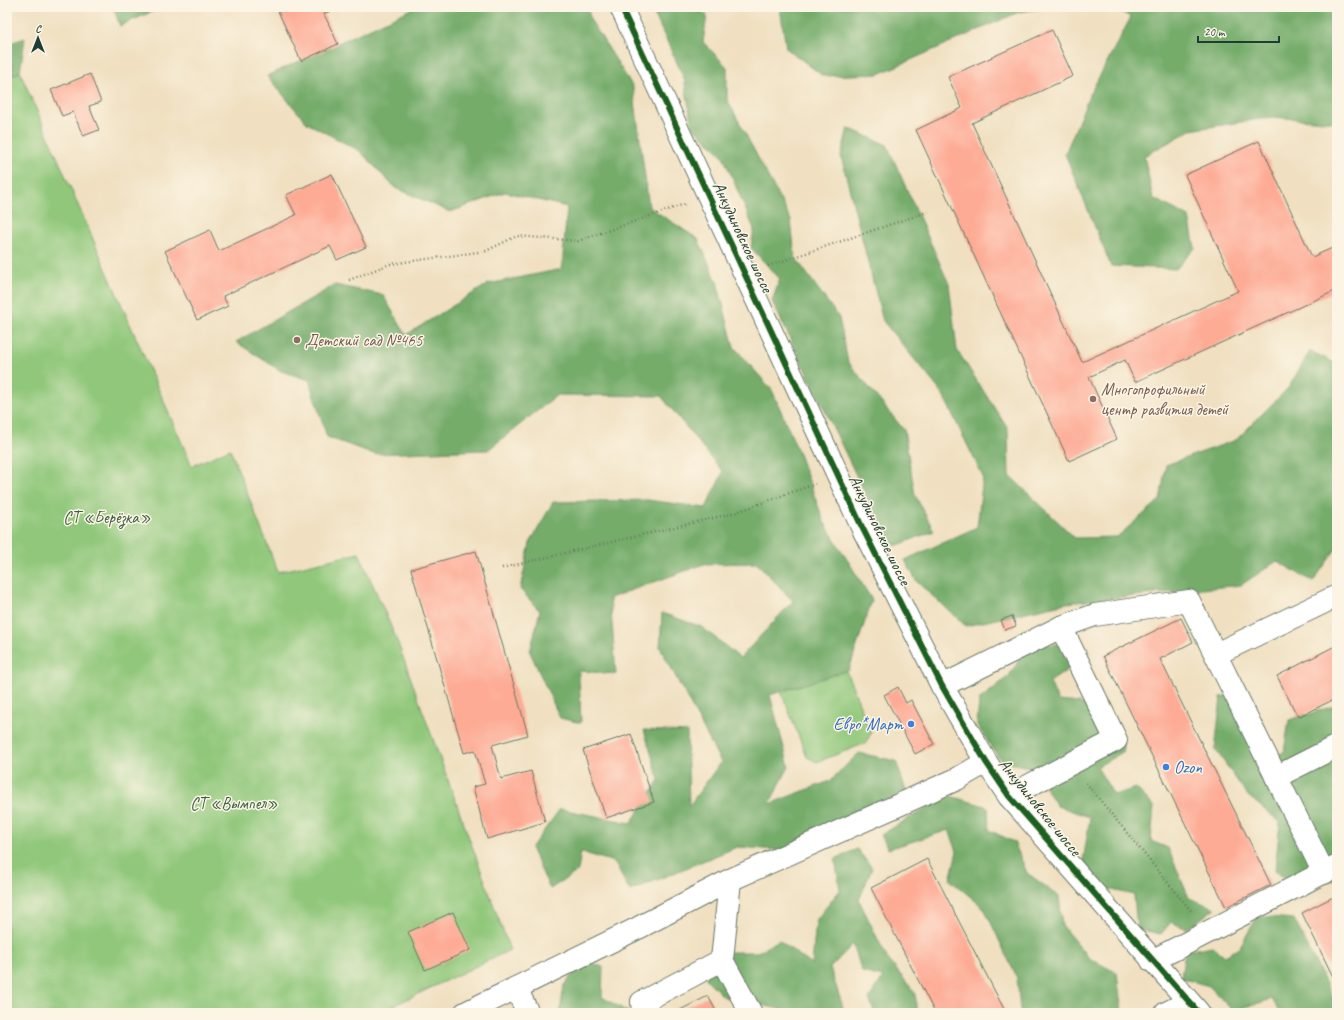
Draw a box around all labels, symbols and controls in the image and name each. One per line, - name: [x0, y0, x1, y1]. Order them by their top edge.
- north arrow: [18, 18, 58, 58]
- scale bar: [1198, 18, 1279, 44]
- text: С: [35, 21, 42, 35]
- text: 20 m: [1204, 24, 1226, 40]
- street label: Анкудиновское шоссе: [708, 178, 778, 297]
- place label: Детский сад №465: [305, 330, 424, 351]
- marker: Детский сад №465: [292, 335, 302, 345]
- place label: Многопрофильный центр развития детей: [1101, 379, 1229, 420]
- marker: Многопрофильный центр развития детей: [1088, 394, 1098, 404]
- street label: Анкудиновское шоссе: [844, 472, 916, 590]
- park label: СТ «Берёзка»: [63, 507, 151, 529]
- place label: Евро*Март: [833, 714, 905, 735]
- marker: Евро*Март: [906, 719, 916, 729]
- street label: Анкудиновское шоссе: [994, 754, 1087, 861]
- place label: Ozon: [1174, 757, 1202, 778]
- marker: Ozon: [1161, 762, 1171, 772]
- park label: СТ «Вымпел»: [190, 793, 278, 814]

